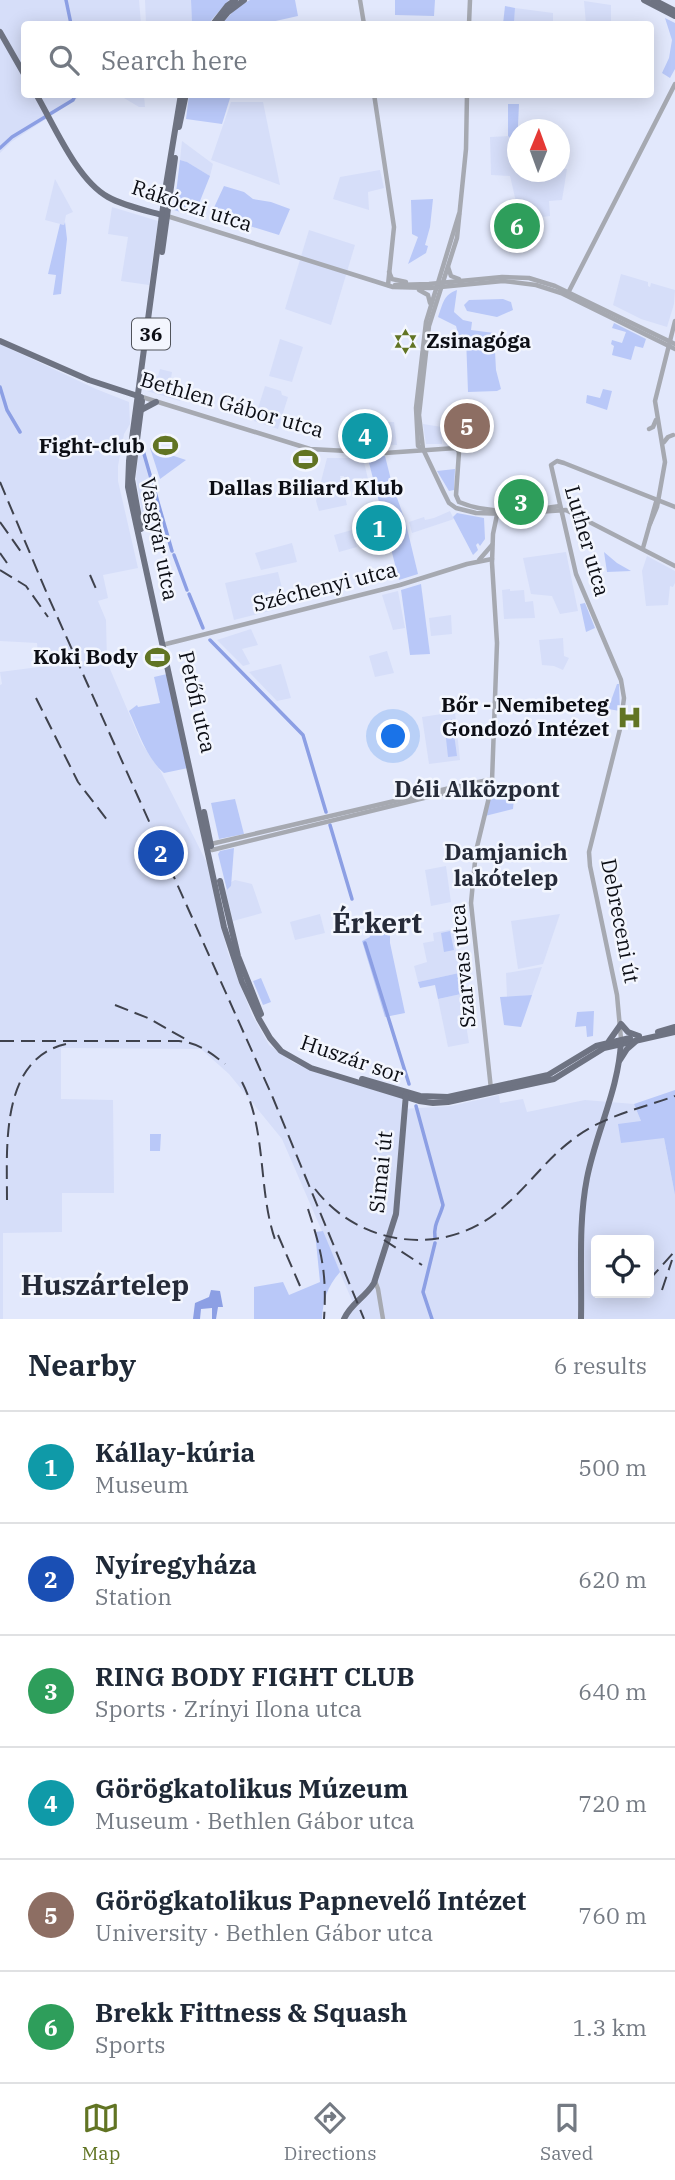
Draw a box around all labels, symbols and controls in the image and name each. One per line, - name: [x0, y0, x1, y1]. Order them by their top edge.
- search box: [21, 21, 654, 98]
- icon: search: [45, 41, 83, 79]
- text: Search here: [101, 43, 247, 77]
- north arrow: [507, 119, 570, 182]
- street label: Rákóczi utca: [128, 172, 256, 238]
- pin: 6: [494, 200, 540, 252]
- road number: 36: [132, 318, 170, 350]
- place label: Zsinagóga: [426, 326, 531, 354]
- synagogue icon: Zsinagóga: [392, 327, 420, 355]
- street label: Bethlen Gábor utca: [137, 364, 327, 444]
- pin: 5: [444, 400, 490, 452]
- pin: 4: [342, 410, 388, 462]
- place label: Fight-club: [39, 431, 145, 459]
- sports icon: Fight-club: [151, 432, 179, 460]
- sports icon: Dallas Biliard Klub: [292, 445, 320, 473]
- place label: Dallas Biliard Klub: [209, 473, 403, 501]
- street label: Vasgyár utca: [134, 475, 186, 603]
- pin: 3: [498, 476, 544, 528]
- street label: Luther utca: [559, 482, 617, 599]
- pin: 1: [356, 502, 402, 554]
- street label: Széchenyi utca: [250, 555, 400, 617]
- place label: Koki Body: [33, 642, 138, 670]
- sports icon: Koki Body: [144, 643, 172, 671]
- street label: Petőfi utca: [173, 648, 223, 756]
- place label: Bőr - Nemibeteg Gondozó Intézet: [441, 690, 610, 742]
- hospital icon: Bőr - Nemibeteg Gondozó Intézet: [615, 703, 643, 731]
- your location: [376, 719, 410, 753]
- district label: Déli Alközpont: [394, 773, 560, 803]
- pin: 2: [138, 827, 184, 879]
- district label: Damjanich lakótelep: [444, 836, 568, 892]
- street label: Debreceni út: [595, 856, 647, 986]
- street label: Szarvas utca: [443, 903, 481, 1029]
- district label: Érkert: [332, 904, 422, 941]
- street label: Huszár sor: [297, 1027, 408, 1089]
- street label: Simai út: [362, 1129, 398, 1214]
- map controls: [591, 1235, 654, 1298]
- button: locate: [591, 1235, 654, 1298]
- district label: Huszártelep: [21, 1266, 189, 1303]
- text: Nearby: [28, 1345, 136, 1384]
- text: 6 results: [554, 1350, 647, 1380]
- text: Kállay-kúria: [95, 1435, 255, 1469]
- text: 1: [44, 1452, 58, 1482]
- text: 500 m: [578, 1452, 647, 1482]
- text: Museum: [95, 1469, 189, 1499]
- text: Nyíregyháza: [95, 1547, 257, 1581]
- text: 2: [44, 1564, 58, 1594]
- text: 620 m: [578, 1564, 647, 1594]
- text: Station: [95, 1581, 172, 1611]
- text: RING BODY FIGHT CLUB: [95, 1659, 415, 1693]
- text: 3: [44, 1676, 58, 1706]
- text: 640 m: [578, 1676, 647, 1706]
- text: Sports · Zrínyi Ilona utca: [95, 1693, 362, 1723]
- text: Görögkatolikus Múzeum: [95, 1771, 408, 1805]
- text: 4: [44, 1788, 58, 1818]
- text: 720 m: [578, 1788, 647, 1818]
- text: Museum · Bethlen Gábor utca: [95, 1805, 415, 1835]
- text: Görögkatolikus Papnevelő Intézet: [95, 1883, 526, 1917]
- text: 5: [44, 1900, 58, 1930]
- text: 760 m: [578, 1900, 647, 1930]
- text: University · Bethlen Gábor utca: [95, 1917, 433, 1947]
- text: Brekk Fittness & Squash: [95, 1995, 407, 2029]
- text: 6: [44, 2012, 58, 2042]
- text: 1.3 km: [573, 2012, 647, 2042]
- text: Sports: [95, 2029, 165, 2059]
- tab: Map: [82, 2099, 120, 2165]
- tab: Directions: [284, 2099, 377, 2165]
- tab: Saved: [540, 2099, 593, 2165]

